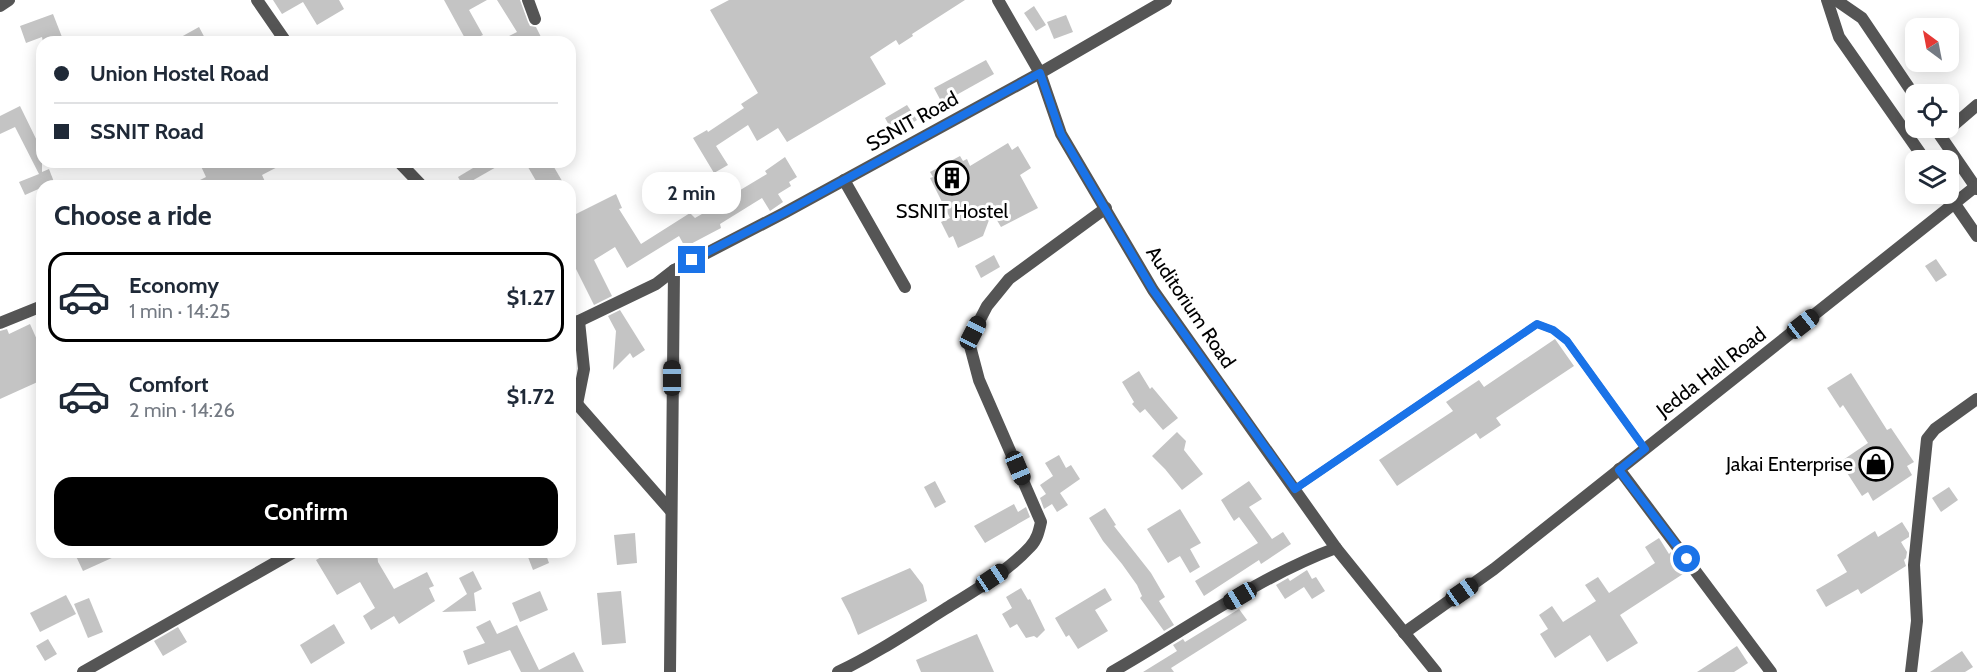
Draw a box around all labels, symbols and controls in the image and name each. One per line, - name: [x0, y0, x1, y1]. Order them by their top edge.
- north arrow: [1905, 18, 1959, 72]
- map controls: [1905, 18, 1959, 204]
- text: Union Hostel Road: [90, 60, 269, 87]
- button: locate: [1905, 84, 1959, 138]
- street label: SSNIT Road: [862, 86, 962, 156]
- text: SSNIT Road: [90, 118, 204, 145]
- button: layers: [1905, 150, 1959, 204]
- building icon: SSNIT Hostel: [934, 160, 970, 196]
- callout: 2 min: [642, 173, 742, 215]
- text: 2 min: [667, 181, 716, 205]
- text: Choose a ride: [54, 199, 212, 232]
- place label: SSNIT Hostel: [896, 199, 1008, 223]
- street label: Auditorium Road: [1141, 241, 1241, 373]
- route end: [678, 246, 705, 273]
- icon: car: [57, 270, 111, 324]
- text: Economy: [129, 272, 219, 299]
- text: $1.27: [506, 284, 555, 311]
- text: 1 min · 14:25: [129, 299, 230, 323]
- car: [1783, 306, 1823, 342]
- car: [957, 313, 989, 353]
- street label: Jedda Hall Road: [1651, 322, 1770, 423]
- car: [663, 360, 681, 396]
- icon: car: [57, 369, 111, 423]
- text: Comfort: [129, 371, 208, 398]
- text: $1.72: [506, 383, 555, 410]
- text: 2 min · 14:26: [129, 398, 235, 422]
- shop icon: Jakai Enterprise: [1858, 446, 1894, 482]
- car: [1003, 448, 1033, 488]
- place label: Jakai Enterprise: [1725, 452, 1853, 476]
- button: Confirm: [54, 477, 558, 546]
- route start: [1673, 545, 1700, 572]
- car: [972, 560, 1012, 596]
- car: [1442, 574, 1482, 610]
- car: [1220, 579, 1260, 613]

